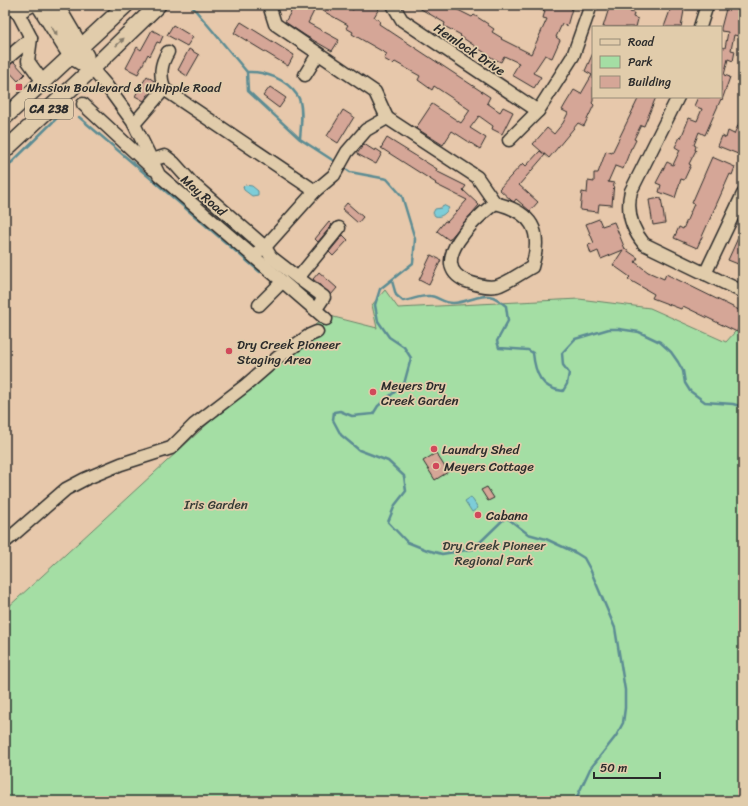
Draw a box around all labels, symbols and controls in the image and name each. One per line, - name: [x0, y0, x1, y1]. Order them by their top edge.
- street label: Hemlock Drive: [429, 17, 511, 82]
- one-way arrow: [51, 25, 58, 37]
- legend: [592, 26, 722, 98]
- text: Road: [628, 31, 655, 53]
- one-way arrow: [115, 37, 125, 47]
- text: Park: [628, 51, 653, 73]
- text: Building: [628, 71, 671, 93]
- place label: Mission Boulevard & Whipple Road: [27, 76, 222, 99]
- marker: Mission Boulevard & Whipple Road: [14, 82, 24, 92]
- road number: CA 238: [25, 99, 73, 119]
- street label: May Road: [175, 169, 233, 223]
- place label: Dry Creek Pioneer Staging Area: [237, 333, 341, 371]
- marker: Dry Creek Pioneer Staging Area: [224, 346, 234, 356]
- place label: Meyers Dry Creek Garden: [381, 374, 459, 412]
- marker: Meyers Dry Creek Garden: [368, 387, 378, 397]
- place label: Laundry Shed: [442, 438, 520, 461]
- marker: Laundry Shed: [429, 444, 439, 454]
- place label: Meyers Cottage: [444, 455, 534, 478]
- marker: Meyers Cottage: [431, 461, 441, 471]
- park label: Iris Garden: [183, 493, 248, 516]
- place label: Cabana: [486, 504, 528, 527]
- marker: Cabana: [473, 510, 483, 520]
- park label: Dry Creek Pioneer Regional Park: [442, 534, 546, 572]
- scale bar: [594, 754, 660, 780]
- text: 50 m: [600, 757, 627, 779]

